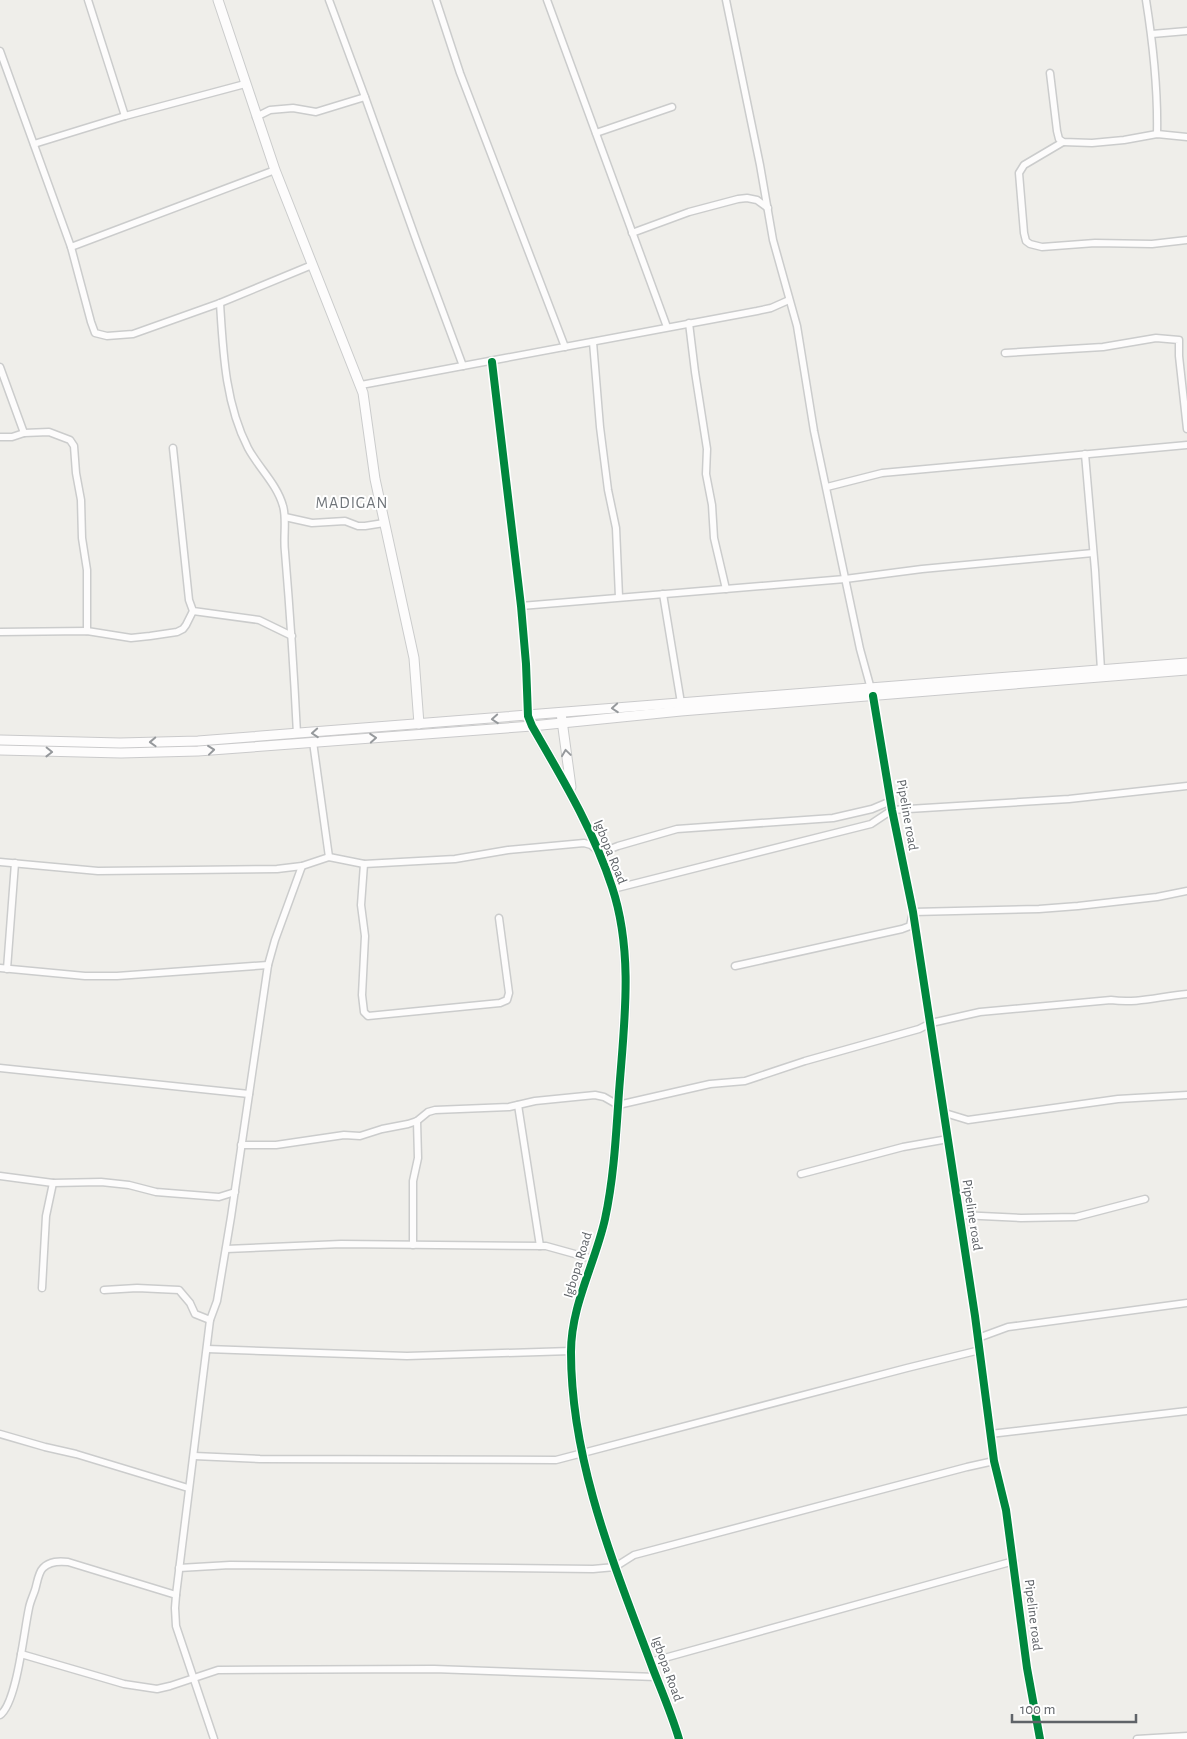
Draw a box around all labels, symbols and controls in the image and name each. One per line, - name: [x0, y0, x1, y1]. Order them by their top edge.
- district label: MADIGAN: [315, 495, 389, 511]
- one-way arrow: [611, 703, 619, 714]
- one-way arrow: [490, 713, 498, 724]
- one-way arrow: [311, 727, 319, 738]
- one-way arrow: [369, 732, 377, 743]
- one-way arrow: [149, 737, 157, 748]
- one-way arrow: [207, 744, 215, 755]
- one-way arrow: [45, 746, 53, 757]
- one-way arrow: [561, 748, 572, 756]
- street label: Pipeline road: [894, 778, 920, 852]
- street label: Igbopa Road: [591, 818, 629, 886]
- street label: Pipeline road: [959, 1178, 985, 1252]
- street label: Igbopa Road: [561, 1230, 595, 1300]
- street label: Pipeline road: [1022, 1578, 1044, 1652]
- street label: Igbopa Road: [649, 1635, 685, 1703]
- scale bar: [1012, 1692, 1136, 1724]
- text: 100 m: [1020, 1702, 1055, 1717]

